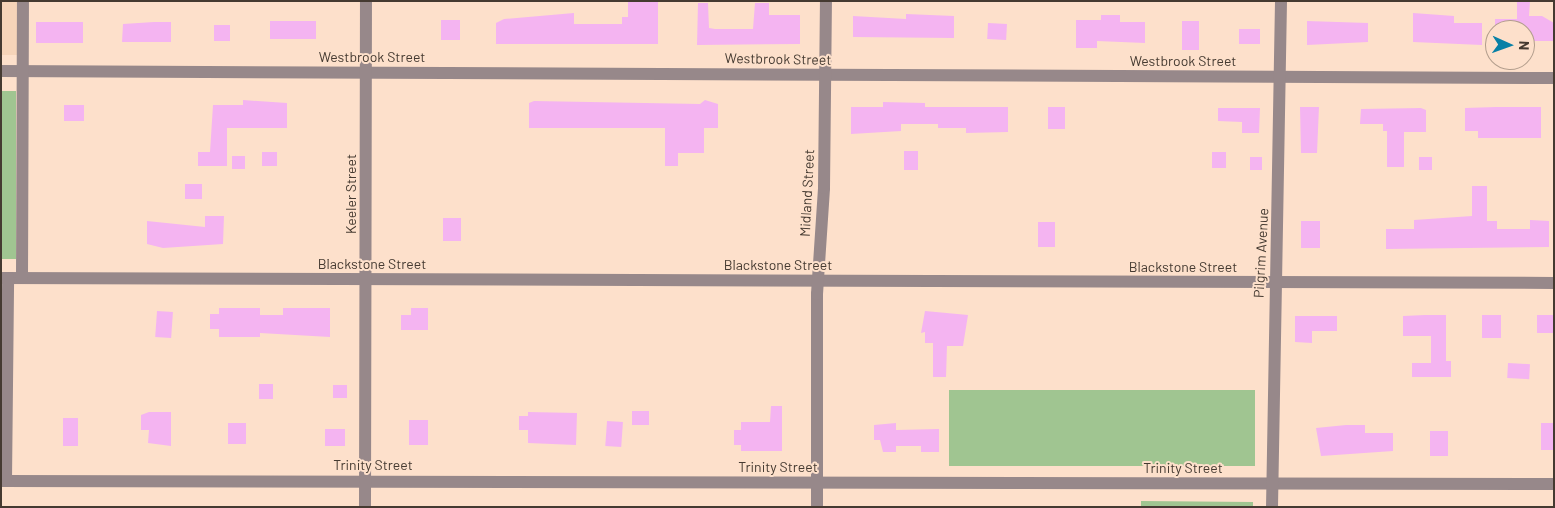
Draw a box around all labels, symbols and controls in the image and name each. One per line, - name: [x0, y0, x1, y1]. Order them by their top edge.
- north arrow: [1485, 20, 1535, 70]
- text: N: [1516, 41, 1533, 50]
- street label: Westbrook Street: [319, 49, 425, 65]
- street label: Westbrook Street: [725, 50, 831, 68]
- street label: Westbrook Street: [1130, 53, 1236, 69]
- street label: Midland Street: [796, 149, 818, 237]
- street label: Keeler Street: [343, 154, 359, 234]
- street label: Pilgrim Avenue: [1250, 208, 1272, 298]
- street label: Blackstone Street: [318, 256, 426, 272]
- street label: Blackstone Street: [724, 257, 832, 273]
- street label: Blackstone Street: [1129, 259, 1237, 275]
- street label: Trinity Street: [333, 457, 413, 473]
- street label: Trinity Street: [738, 459, 818, 475]
- street label: Trinity Street: [1143, 460, 1223, 476]

